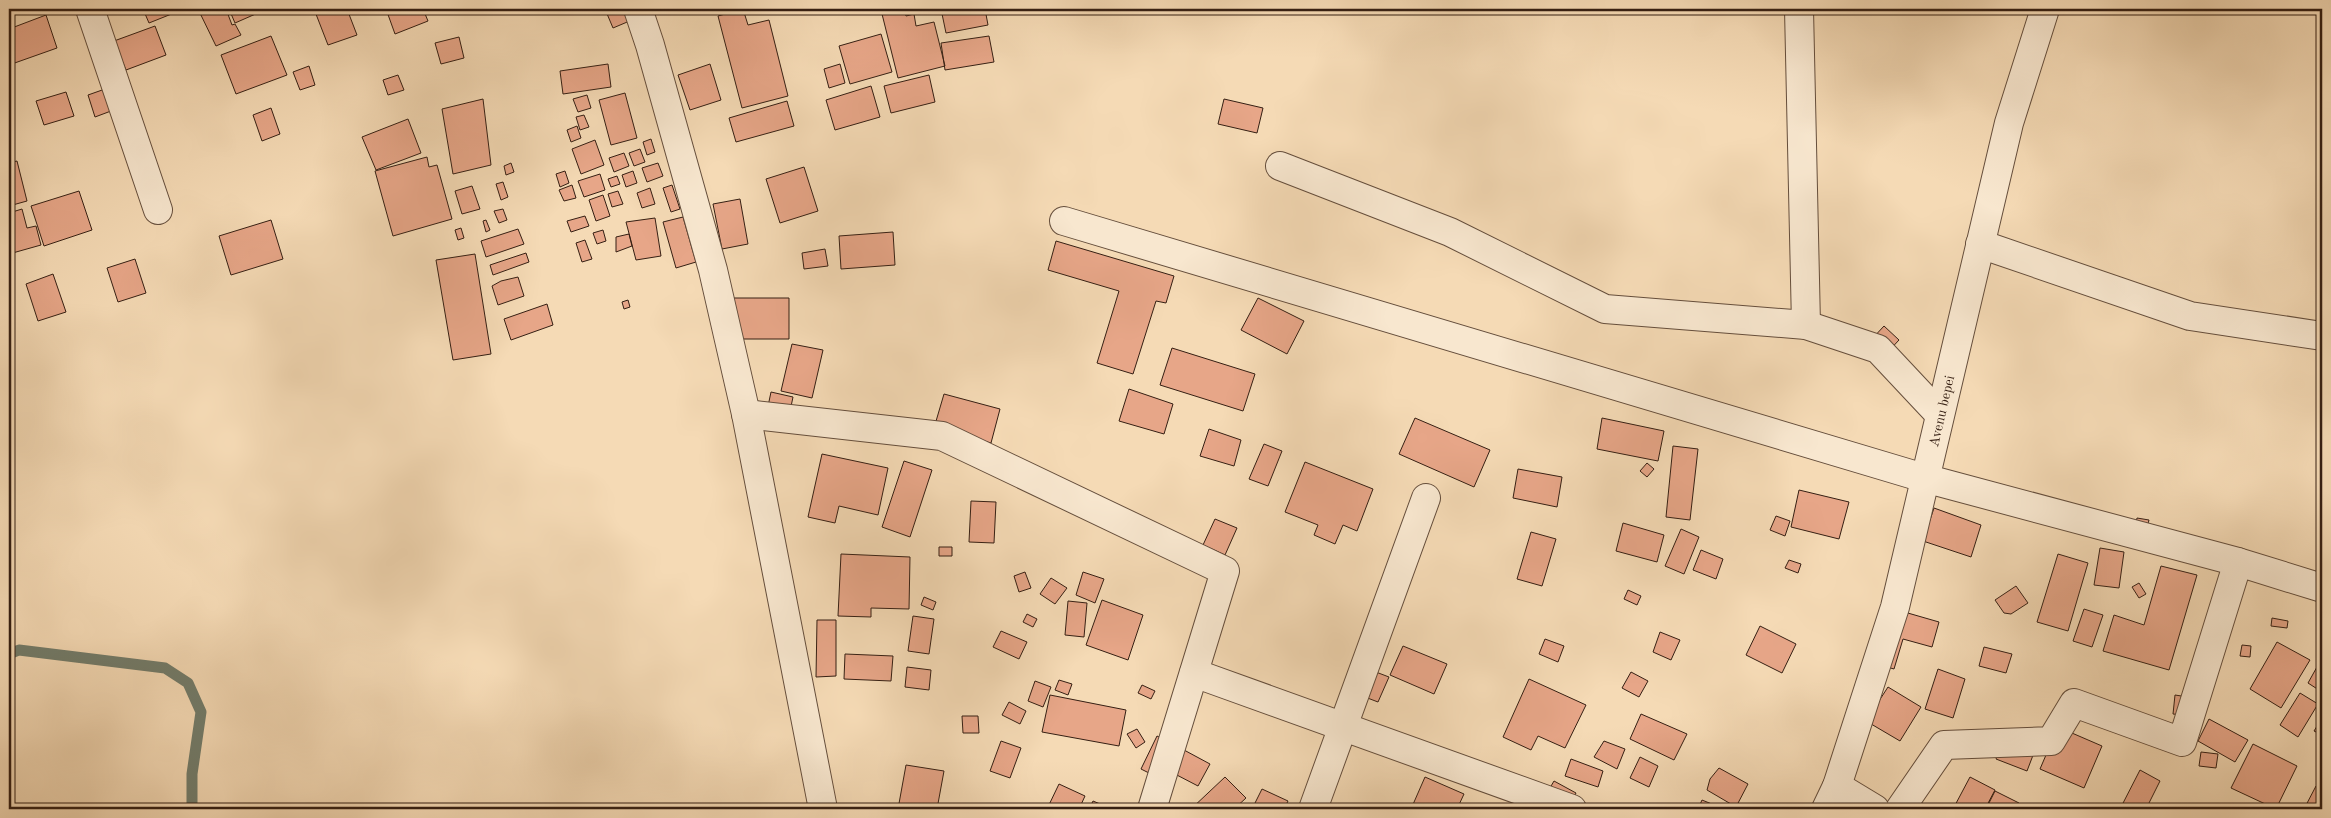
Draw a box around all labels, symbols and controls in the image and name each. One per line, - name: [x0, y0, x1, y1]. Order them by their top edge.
- street label: Avenu bepei: [1927, 374, 1957, 448]

